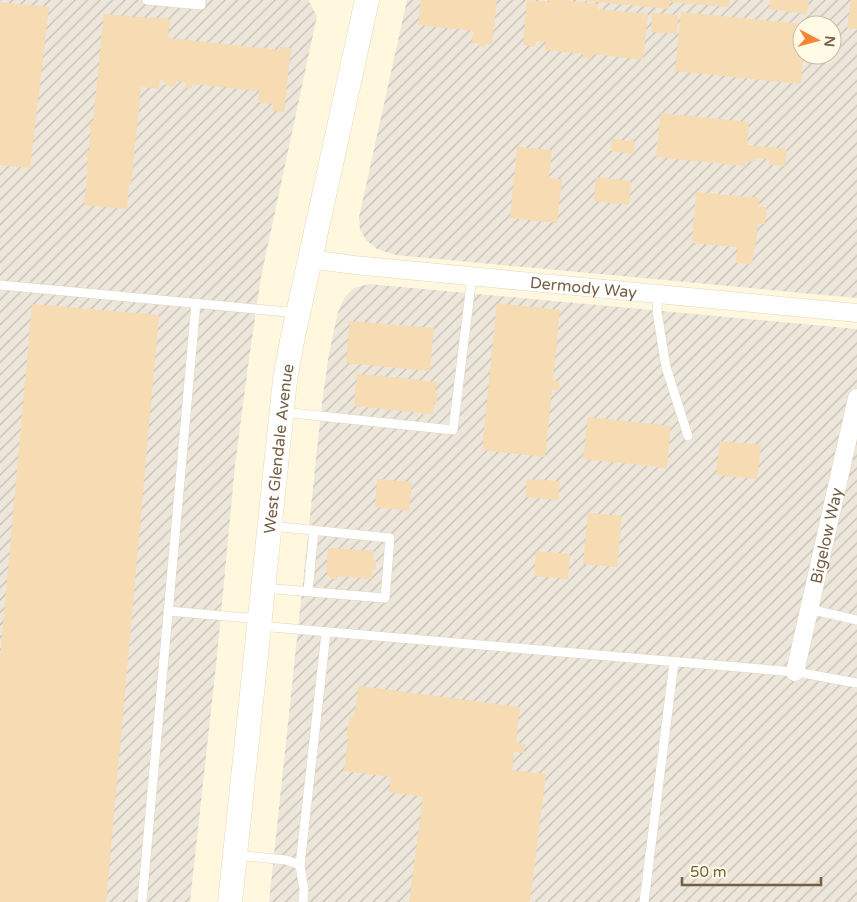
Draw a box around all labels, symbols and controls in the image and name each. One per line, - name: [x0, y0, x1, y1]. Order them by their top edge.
- north arrow: [792, 15, 842, 65]
- text: N: [820, 35, 838, 48]
- street label: Dermody Way: [529, 273, 638, 303]
- street label: West Glendale Avenue: [260, 362, 299, 535]
- street label: Bigelow Way: [806, 485, 847, 585]
- scale bar: [682, 854, 821, 886]
- text: 50 m: [690, 863, 727, 881]

